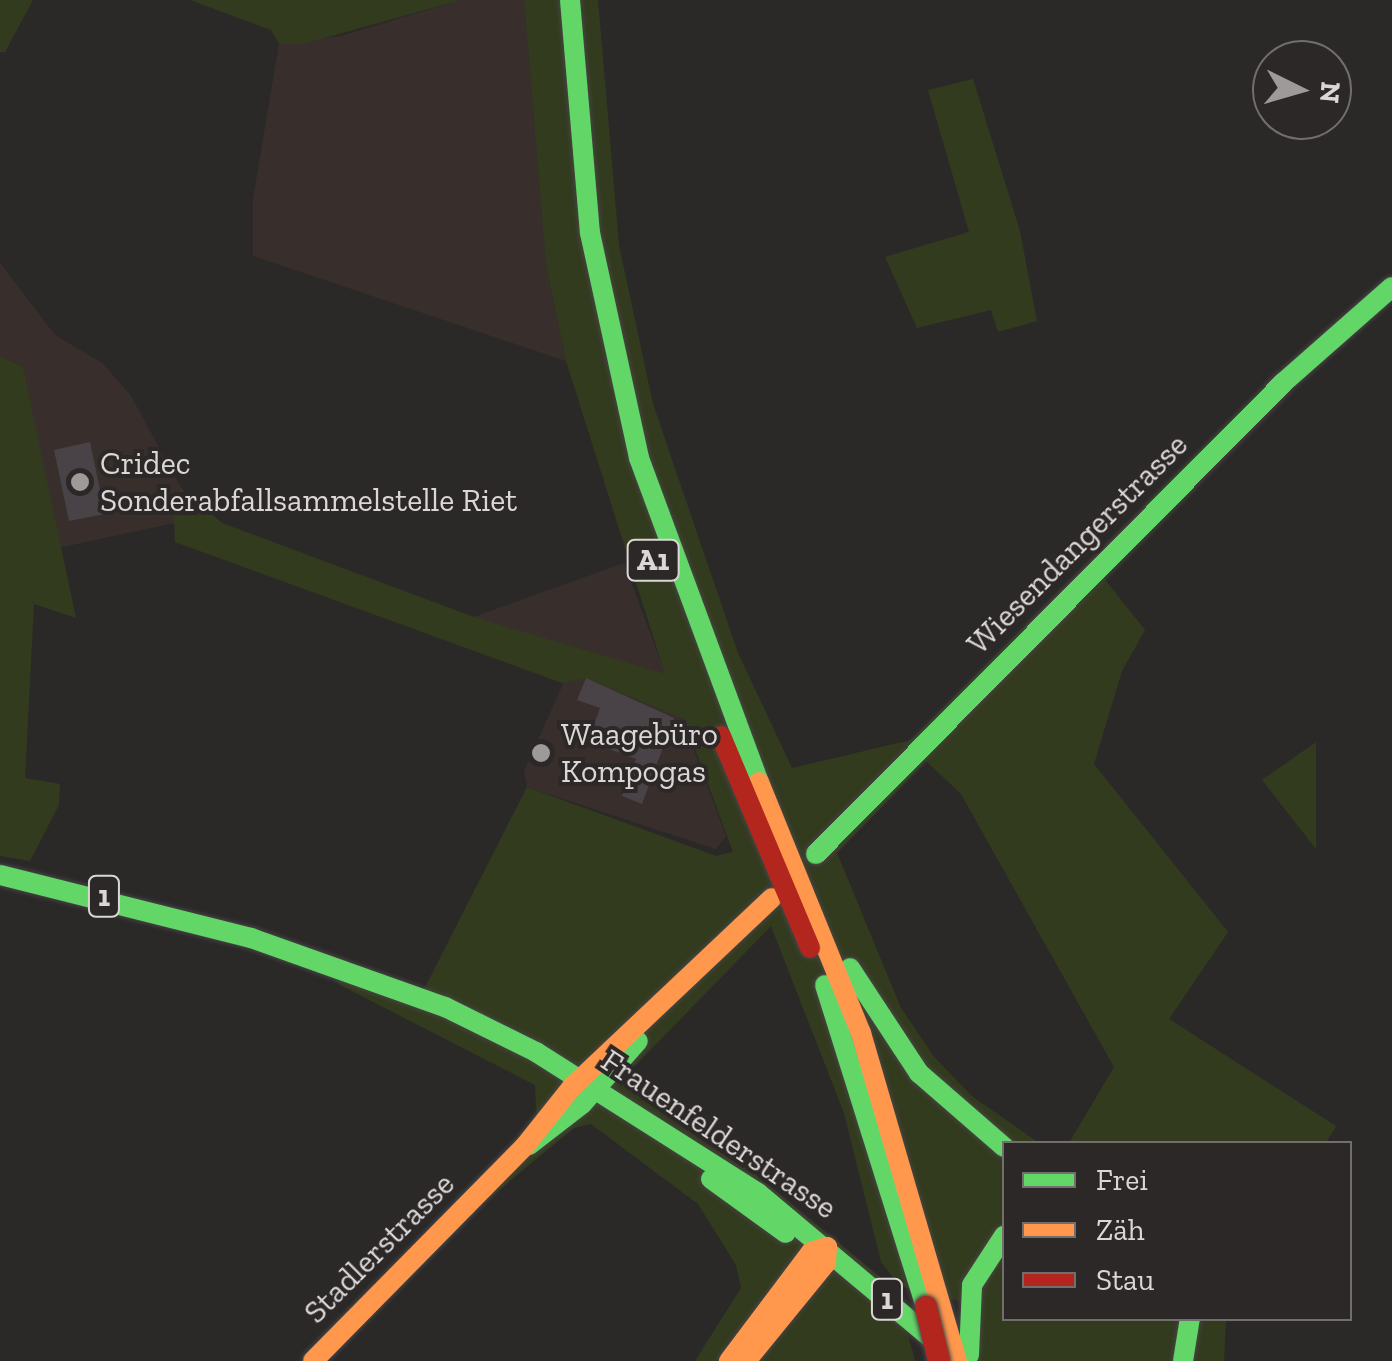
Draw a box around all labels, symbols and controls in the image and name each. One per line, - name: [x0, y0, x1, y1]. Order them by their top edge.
- north arrow: [1252, 40, 1352, 140]
- text: N: [1313, 80, 1348, 105]
- street label: Wiesendangerstrasse: [959, 426, 1195, 662]
- place label: Cridec Sonderabfallsammelstelle Riet: [100, 445, 517, 520]
- marker: Cridec Sonderabfallsammelstelle Riet: [69, 471, 91, 493]
- road number: A1: [626, 535, 680, 585]
- place label: Waagebüro Kompogas: [561, 716, 718, 791]
- marker: Waagebüro Kompogas: [530, 742, 552, 764]
- road number: 1: [86, 871, 122, 921]
- street label: Frauenfelderstrasse: [594, 1041, 844, 1227]
- legend: [1002, 1141, 1352, 1321]
- text: Frei: [1096, 1162, 1148, 1198]
- street label: Stadlerstrasse: [296, 1165, 462, 1331]
- text: Zäh: [1096, 1212, 1145, 1248]
- text: Stau: [1096, 1262, 1154, 1298]
- road number: 1: [870, 1274, 904, 1324]

